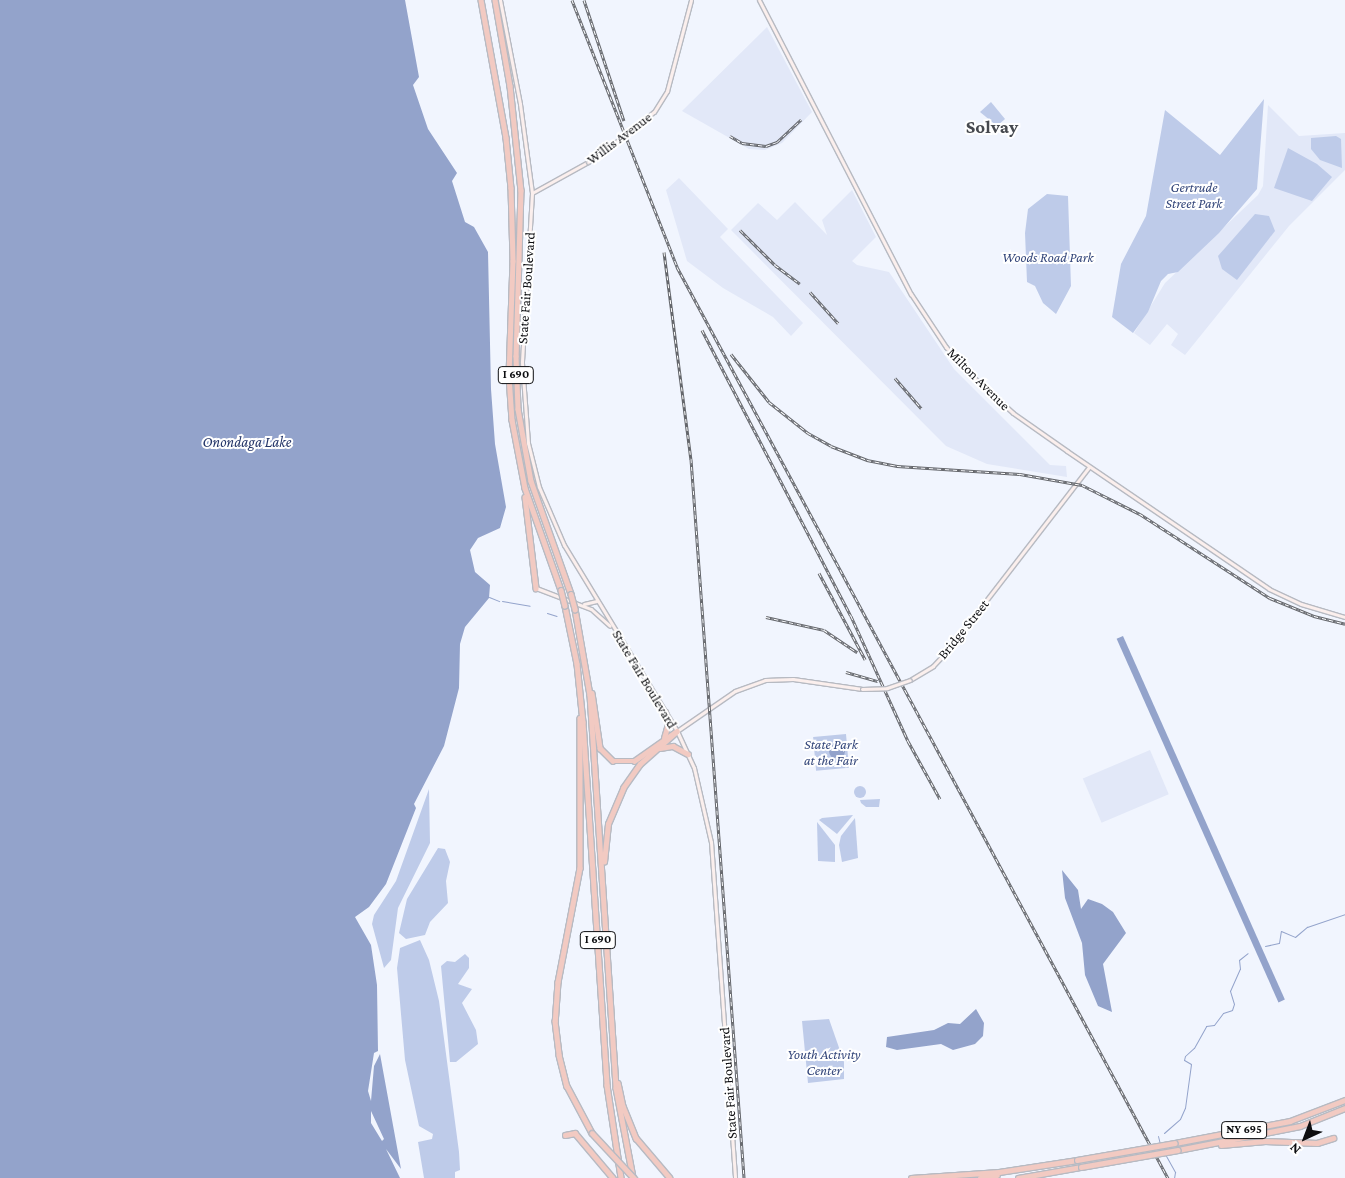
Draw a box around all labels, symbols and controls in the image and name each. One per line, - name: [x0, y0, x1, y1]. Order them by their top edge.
- street label: Willis Avenue: [583, 108, 655, 168]
- district label: Solvay: [966, 116, 1018, 138]
- park label: Gertrude Street Park: [1166, 179, 1222, 212]
- street label: State Fair Boulevard: [514, 232, 538, 344]
- park label: Woods Road Park: [1002, 249, 1094, 265]
- street label: Milton Avenue: [944, 344, 1014, 414]
- road number: I 690: [497, 366, 535, 384]
- water label: Onondaga Lake: [203, 434, 291, 452]
- street label: Bridge Street: [934, 596, 992, 662]
- street label: State Fair Boulevard: [609, 627, 681, 731]
- park label: State Park at the Fair: [804, 736, 858, 769]
- road number: I 690: [579, 930, 617, 950]
- street label: State Fair Boulevard: [716, 1027, 740, 1139]
- park label: Youth Activity Center: [787, 1046, 861, 1078]
- north arrow: [1280, 1113, 1330, 1163]
- road number: NY 695: [1220, 1120, 1268, 1140]
- text: N: [1286, 1140, 1304, 1158]

